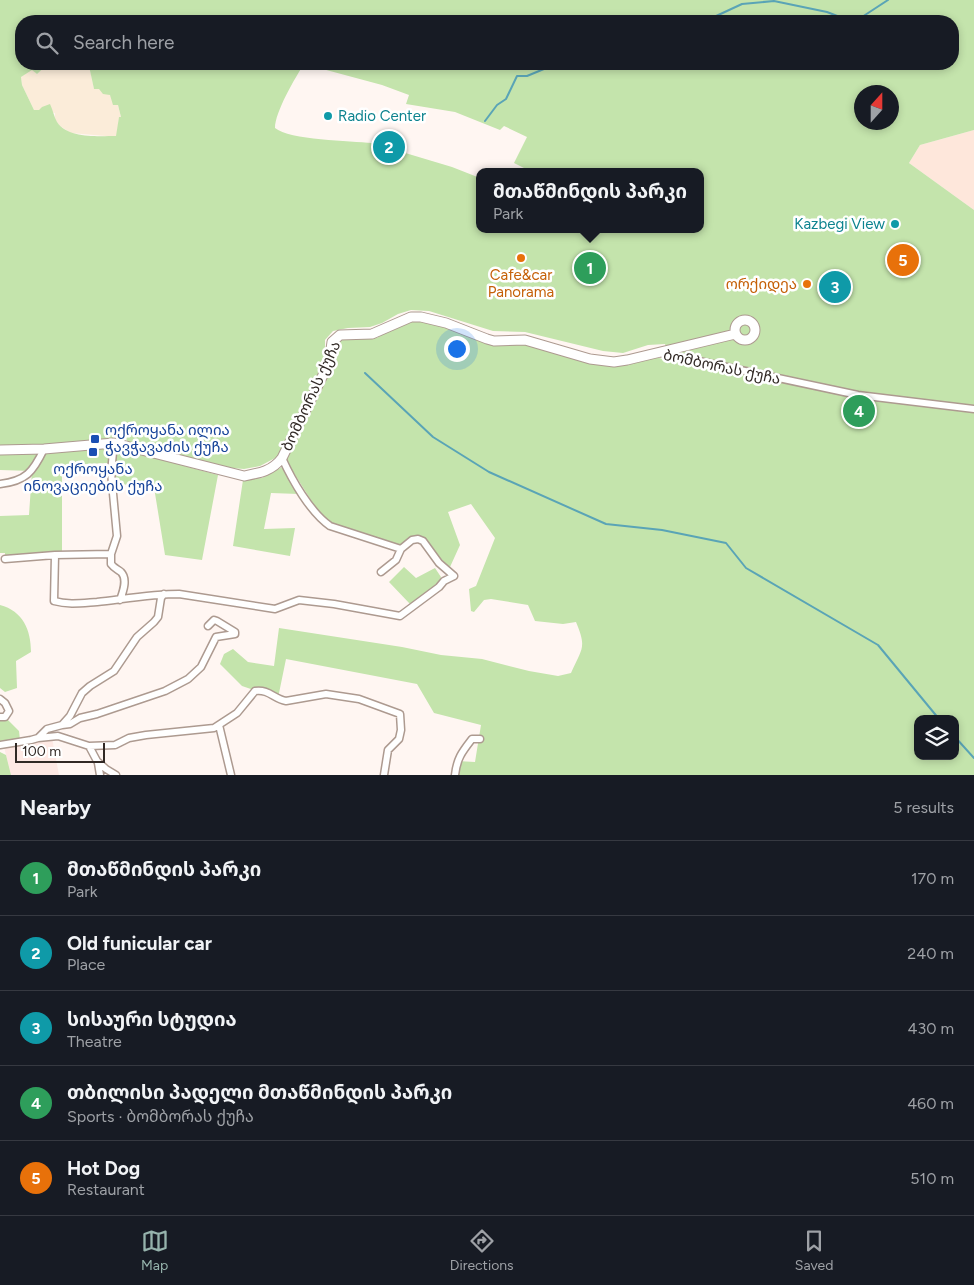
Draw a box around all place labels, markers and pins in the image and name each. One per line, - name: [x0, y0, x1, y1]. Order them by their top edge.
- place label: Radio Center: [338, 107, 426, 125]
- marker: Radio Center: [322, 110, 334, 122]
- pin: 2: [373, 128, 405, 166]
- place label: Kazbegi View: [794, 215, 885, 233]
- marker: Kazbegi View: [889, 218, 901, 230]
- pin: 5: [887, 241, 919, 279]
- pin: 1: [574, 249, 606, 287]
- marker: Cafe&car Panorama: [515, 252, 527, 264]
- place label: Cafe&car Panorama: [488, 266, 554, 301]
- pin: 3: [819, 268, 851, 306]
- place label: ორქიდეა: [726, 275, 797, 293]
- marker: ორქიდეა: [801, 278, 813, 290]
- pin: 4: [843, 392, 875, 430]
- place label: ოქროყანა ილია ჭავჭავაძის ქუჩა: [105, 421, 230, 456]
- marker: ოქროყანა ილია ჭავჭავაძის ქუჩა: [89, 433, 101, 445]
- marker: ოქროყანა ინოვაციების ქუჩა: [87, 446, 99, 458]
- place label: ოქროყანა ინოვაციების ქუჩა: [24, 460, 162, 495]

